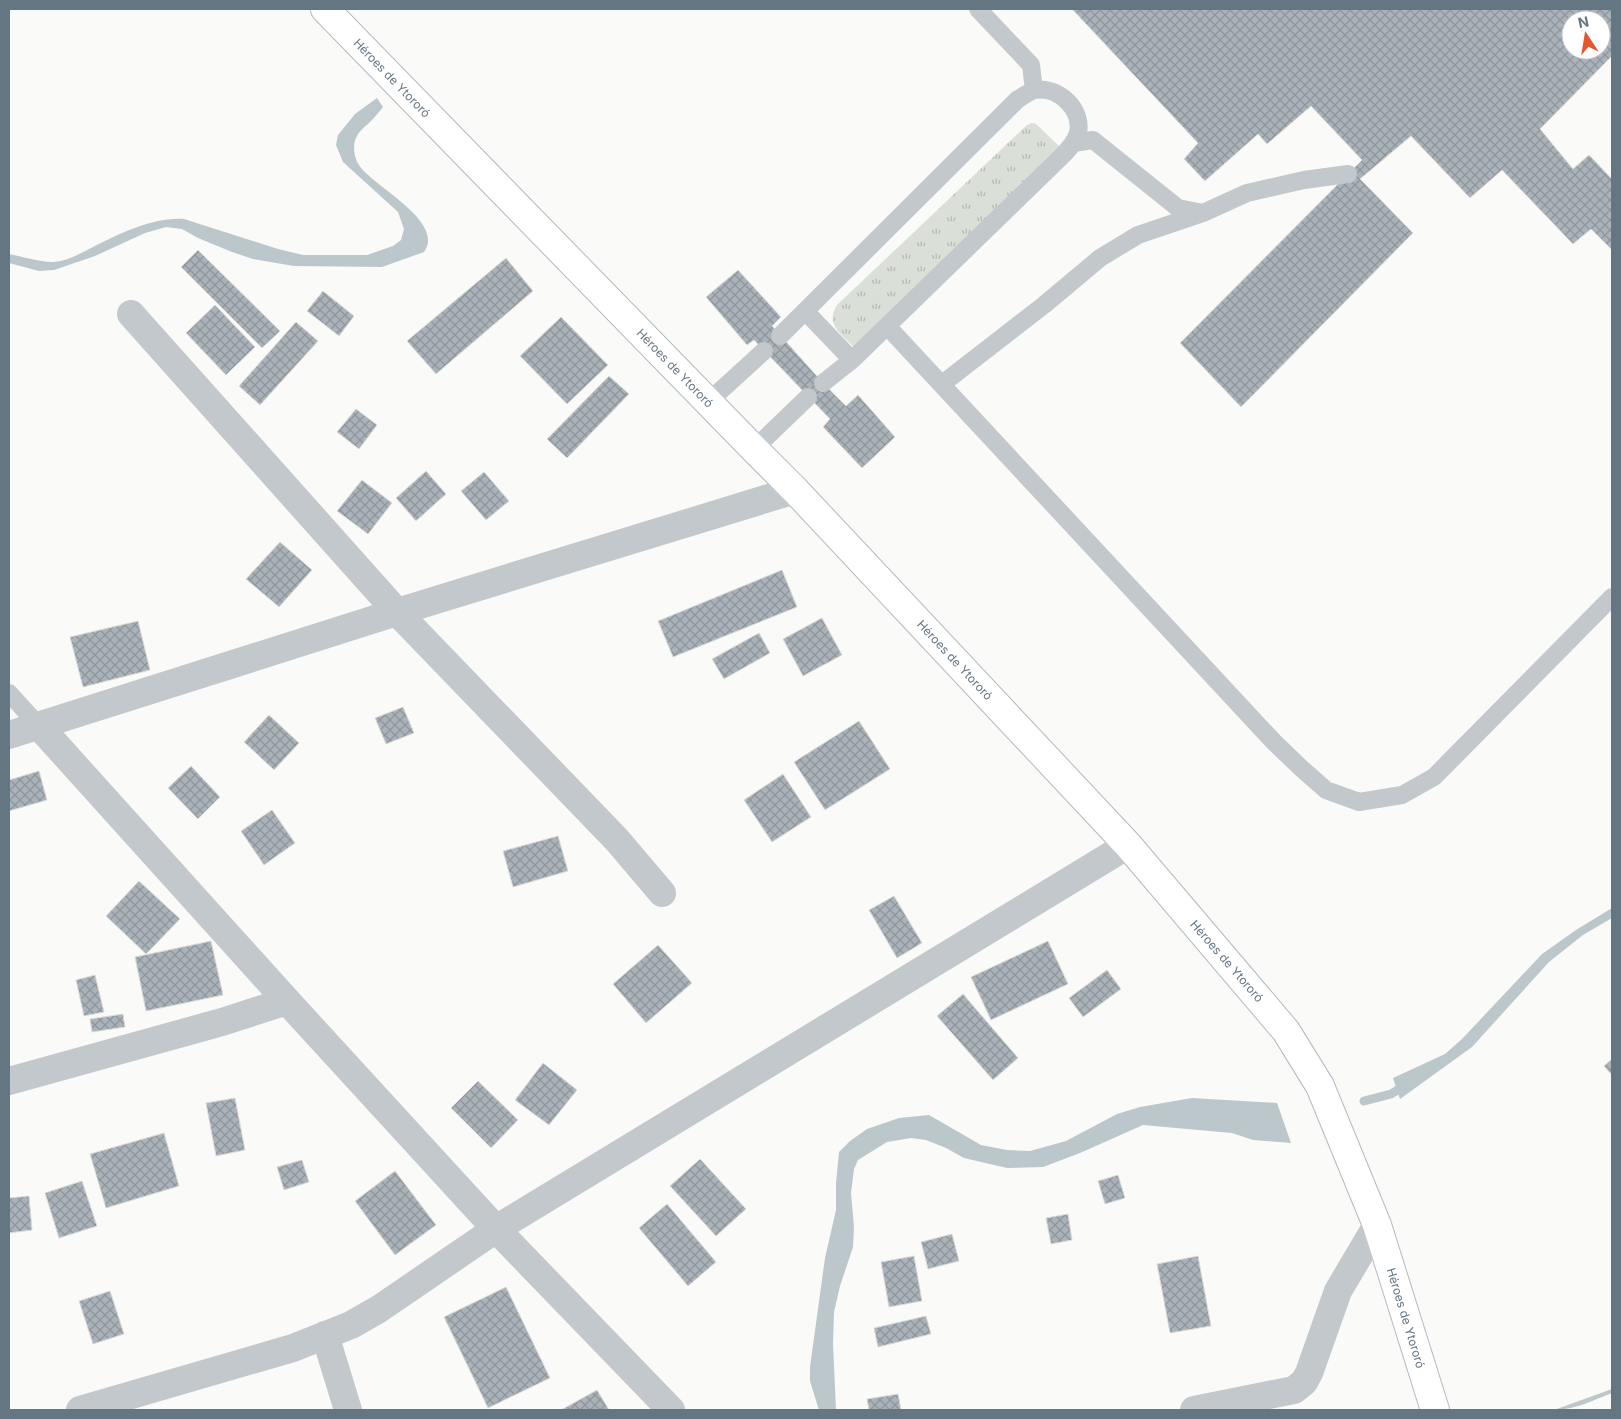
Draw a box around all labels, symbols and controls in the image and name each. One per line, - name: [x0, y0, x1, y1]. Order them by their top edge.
- north arrow: [1561, 10, 1611, 60]
- text: N: [1576, 12, 1590, 31]
- street label: Héroes de Ytororó: [350, 35, 434, 121]
- street label: Héroes de Ytororó: [633, 325, 717, 411]
- street label: Héroes de Ytororó: [914, 617, 996, 703]
- street label: Héroes de Ytororó: [1187, 917, 1267, 1005]
- street label: Héroes de Ytororó: [1384, 1266, 1428, 1370]

